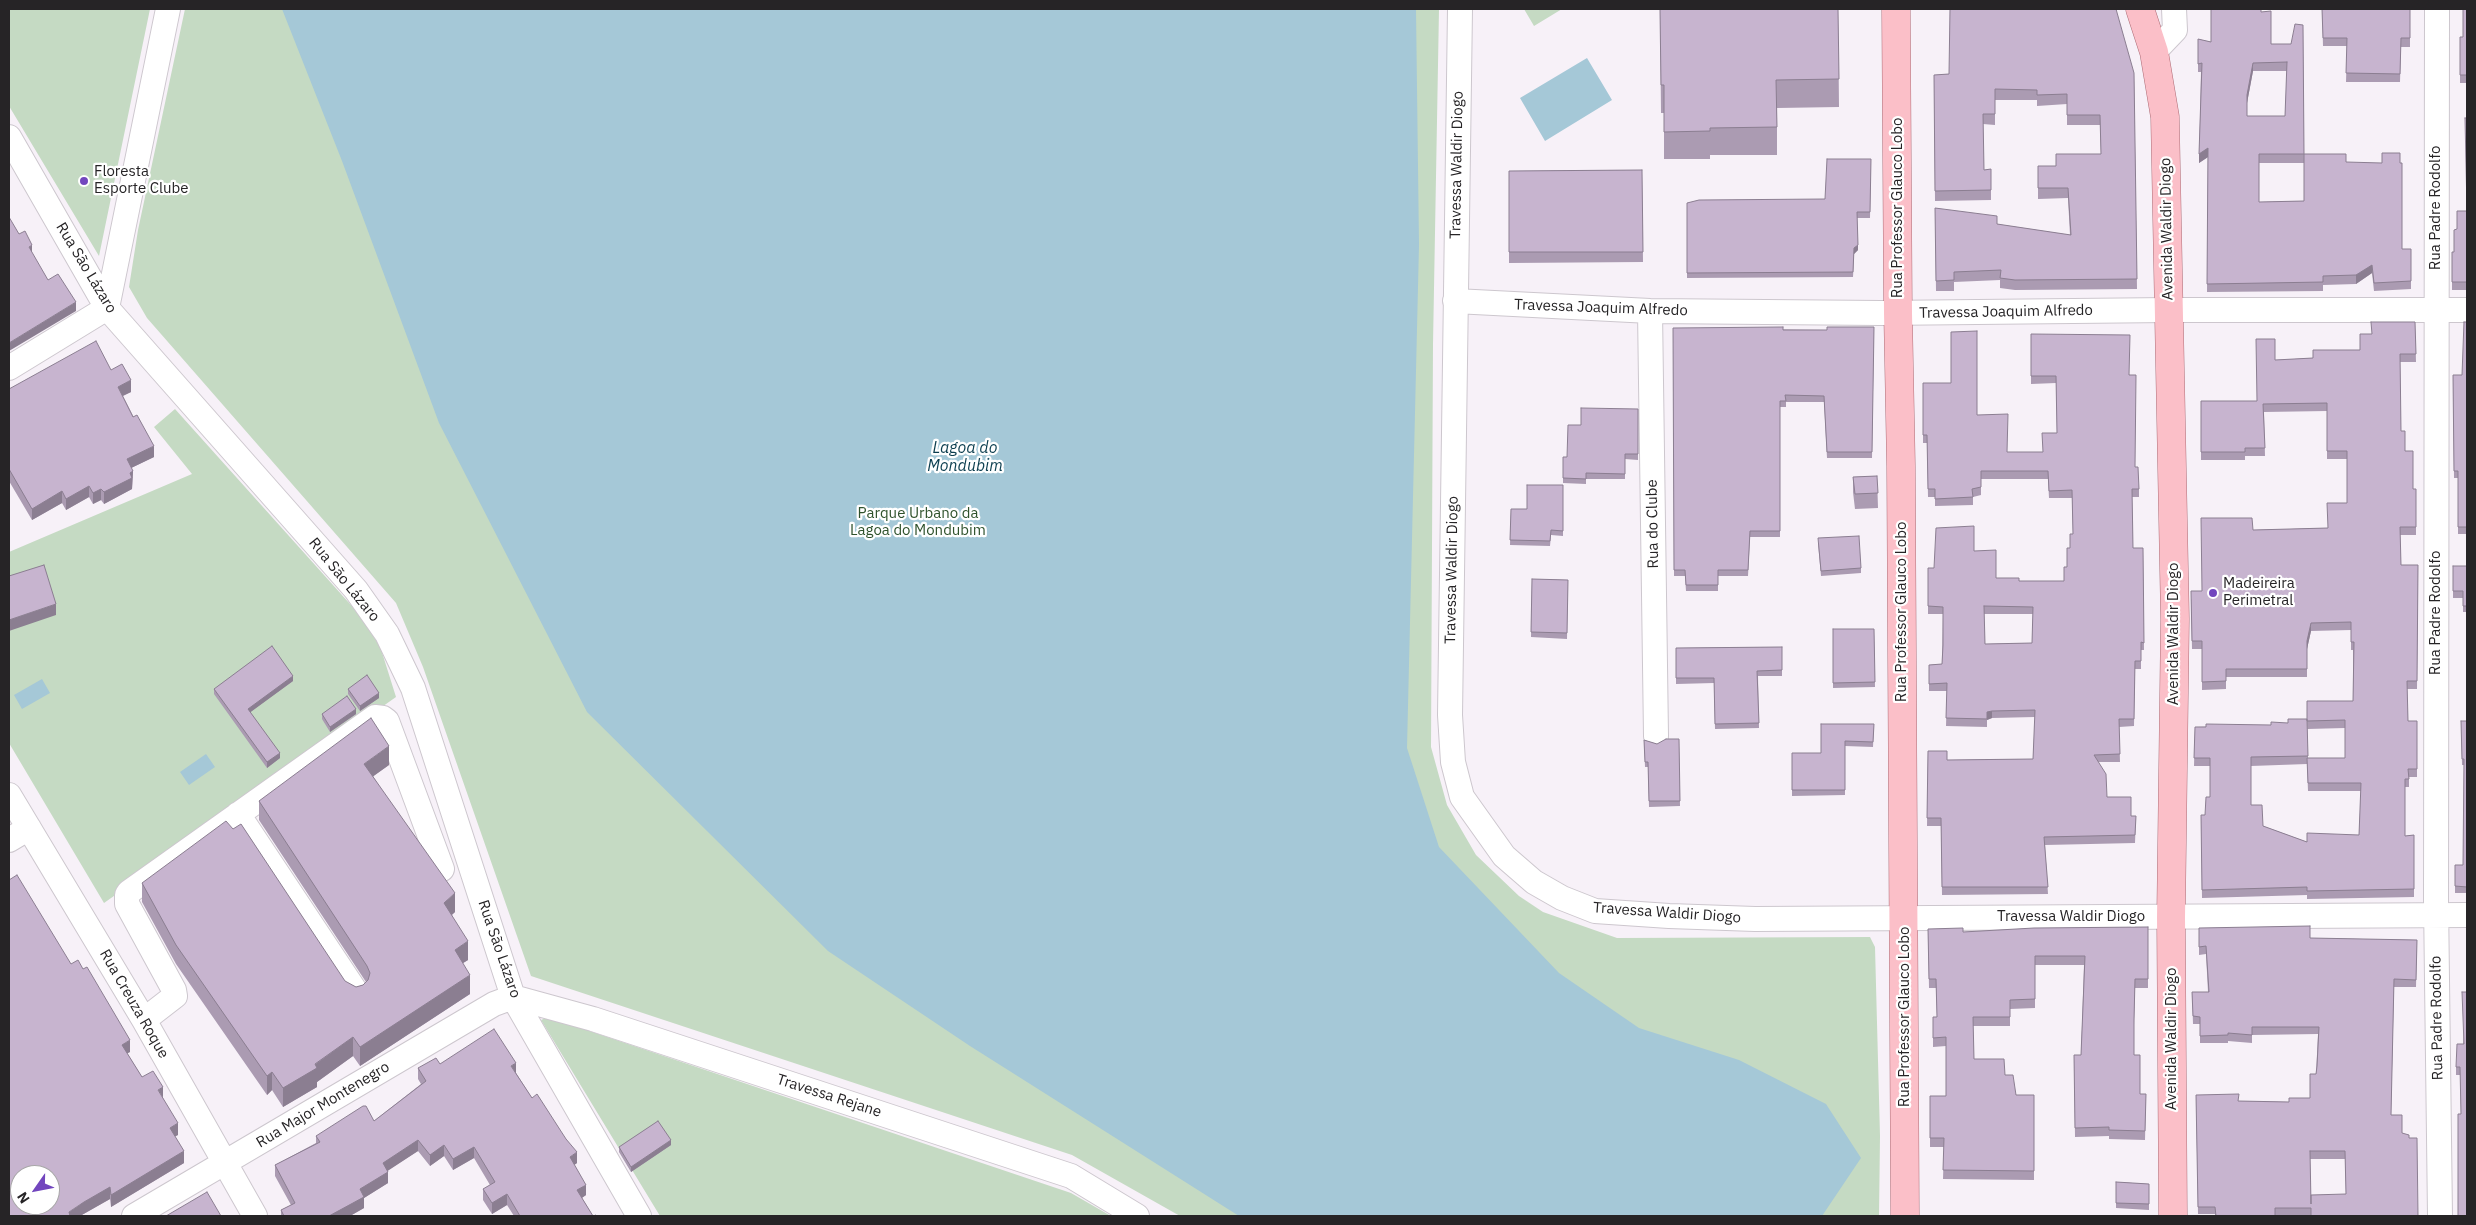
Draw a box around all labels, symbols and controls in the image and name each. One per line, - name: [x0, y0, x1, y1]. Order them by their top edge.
- street label: Travessa Waldir Diogo: [1447, 91, 1467, 239]
- street label: Rua Professor Glauco Lobo: [1889, 118, 1907, 298]
- street label: Rua Padre Rodolfo: [2427, 146, 2445, 270]
- street label: Avenida Waldir Diogo: [2157, 158, 2177, 300]
- place label: Floresta Esporte Clube: [94, 163, 189, 198]
- marker: Floresta Esporte Clube: [78, 175, 90, 187]
- street label: Rua São Lázaro: [52, 219, 120, 317]
- street label: Travessa Joaquim Alfredo: [1514, 296, 1688, 320]
- street label: Travessa Joaquim Alfredo: [1919, 301, 2093, 323]
- water label: Lagoa do Mondubim: [927, 438, 1003, 476]
- street label: Rua do Clube: [1643, 479, 1663, 569]
- street label: Travessa Waldir Diogo: [1442, 496, 1462, 644]
- park label: Parque Urbano da Lagoa do Mondubim: [850, 505, 986, 540]
- street label: Rua Professor Glauco Lobo: [1893, 522, 1911, 702]
- street label: Rua São Lázaro: [305, 534, 383, 626]
- street label: Rua Padre Rodolfo: [2427, 551, 2445, 675]
- street label: Avenida Waldir Diogo: [2165, 563, 2183, 705]
- place label: Madeireira Perimetral: [2223, 575, 2295, 610]
- marker: Madeireira Perimetral: [2207, 587, 2219, 599]
- street label: Rua São Lázaro: [474, 898, 524, 1000]
- street label: Travessa Waldir Diogo: [1593, 899, 1741, 927]
- street label: Travessa Waldir Diogo: [1997, 908, 2145, 926]
- street label: Rua Professor Glauco Lobo: [1896, 927, 1914, 1107]
- street label: Rua Creuza Roque: [95, 946, 173, 1062]
- street label: Rua Padre Rodolfo: [2427, 956, 2447, 1080]
- street label: Avenida Waldir Diogo: [2163, 968, 2181, 1110]
- street label: Rua Major Montenegro: [253, 1058, 393, 1152]
- street label: Travessa Rejane: [774, 1071, 884, 1121]
- north arrow: [10, 1165, 60, 1215]
- text: N: [13, 1188, 34, 1207]

